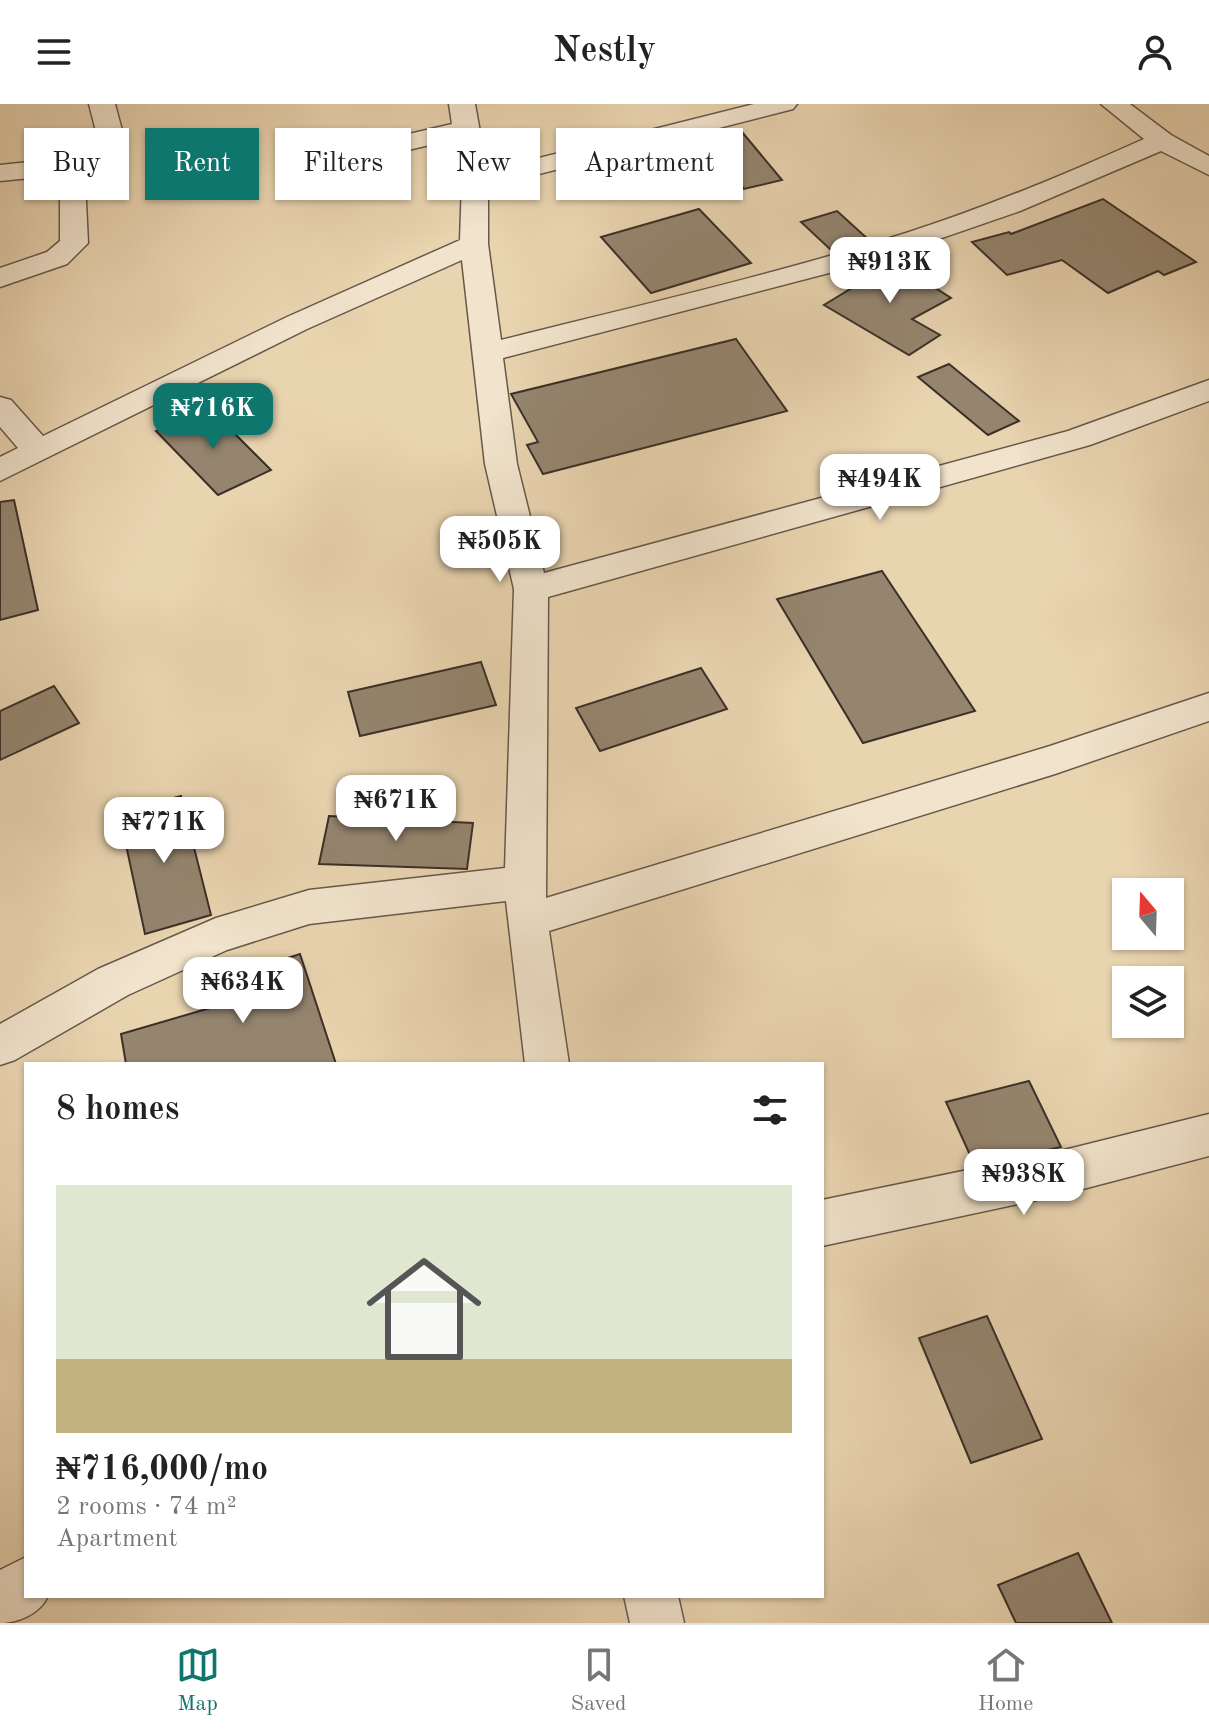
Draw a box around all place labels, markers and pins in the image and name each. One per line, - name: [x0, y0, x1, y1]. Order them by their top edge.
- pin: ₦913K: [834, 237, 946, 305]
- pin: ₦716K: [157, 383, 269, 451]
- pin: ₦494K: [824, 454, 936, 522]
- pin: ₦505K: [444, 516, 556, 584]
- pin: ₦671K: [340, 775, 452, 843]
- pin: ₦771K: [108, 797, 220, 865]
- pin: ₦634K: [187, 957, 299, 1025]
- pin: ₦938K: [968, 1149, 1080, 1217]

